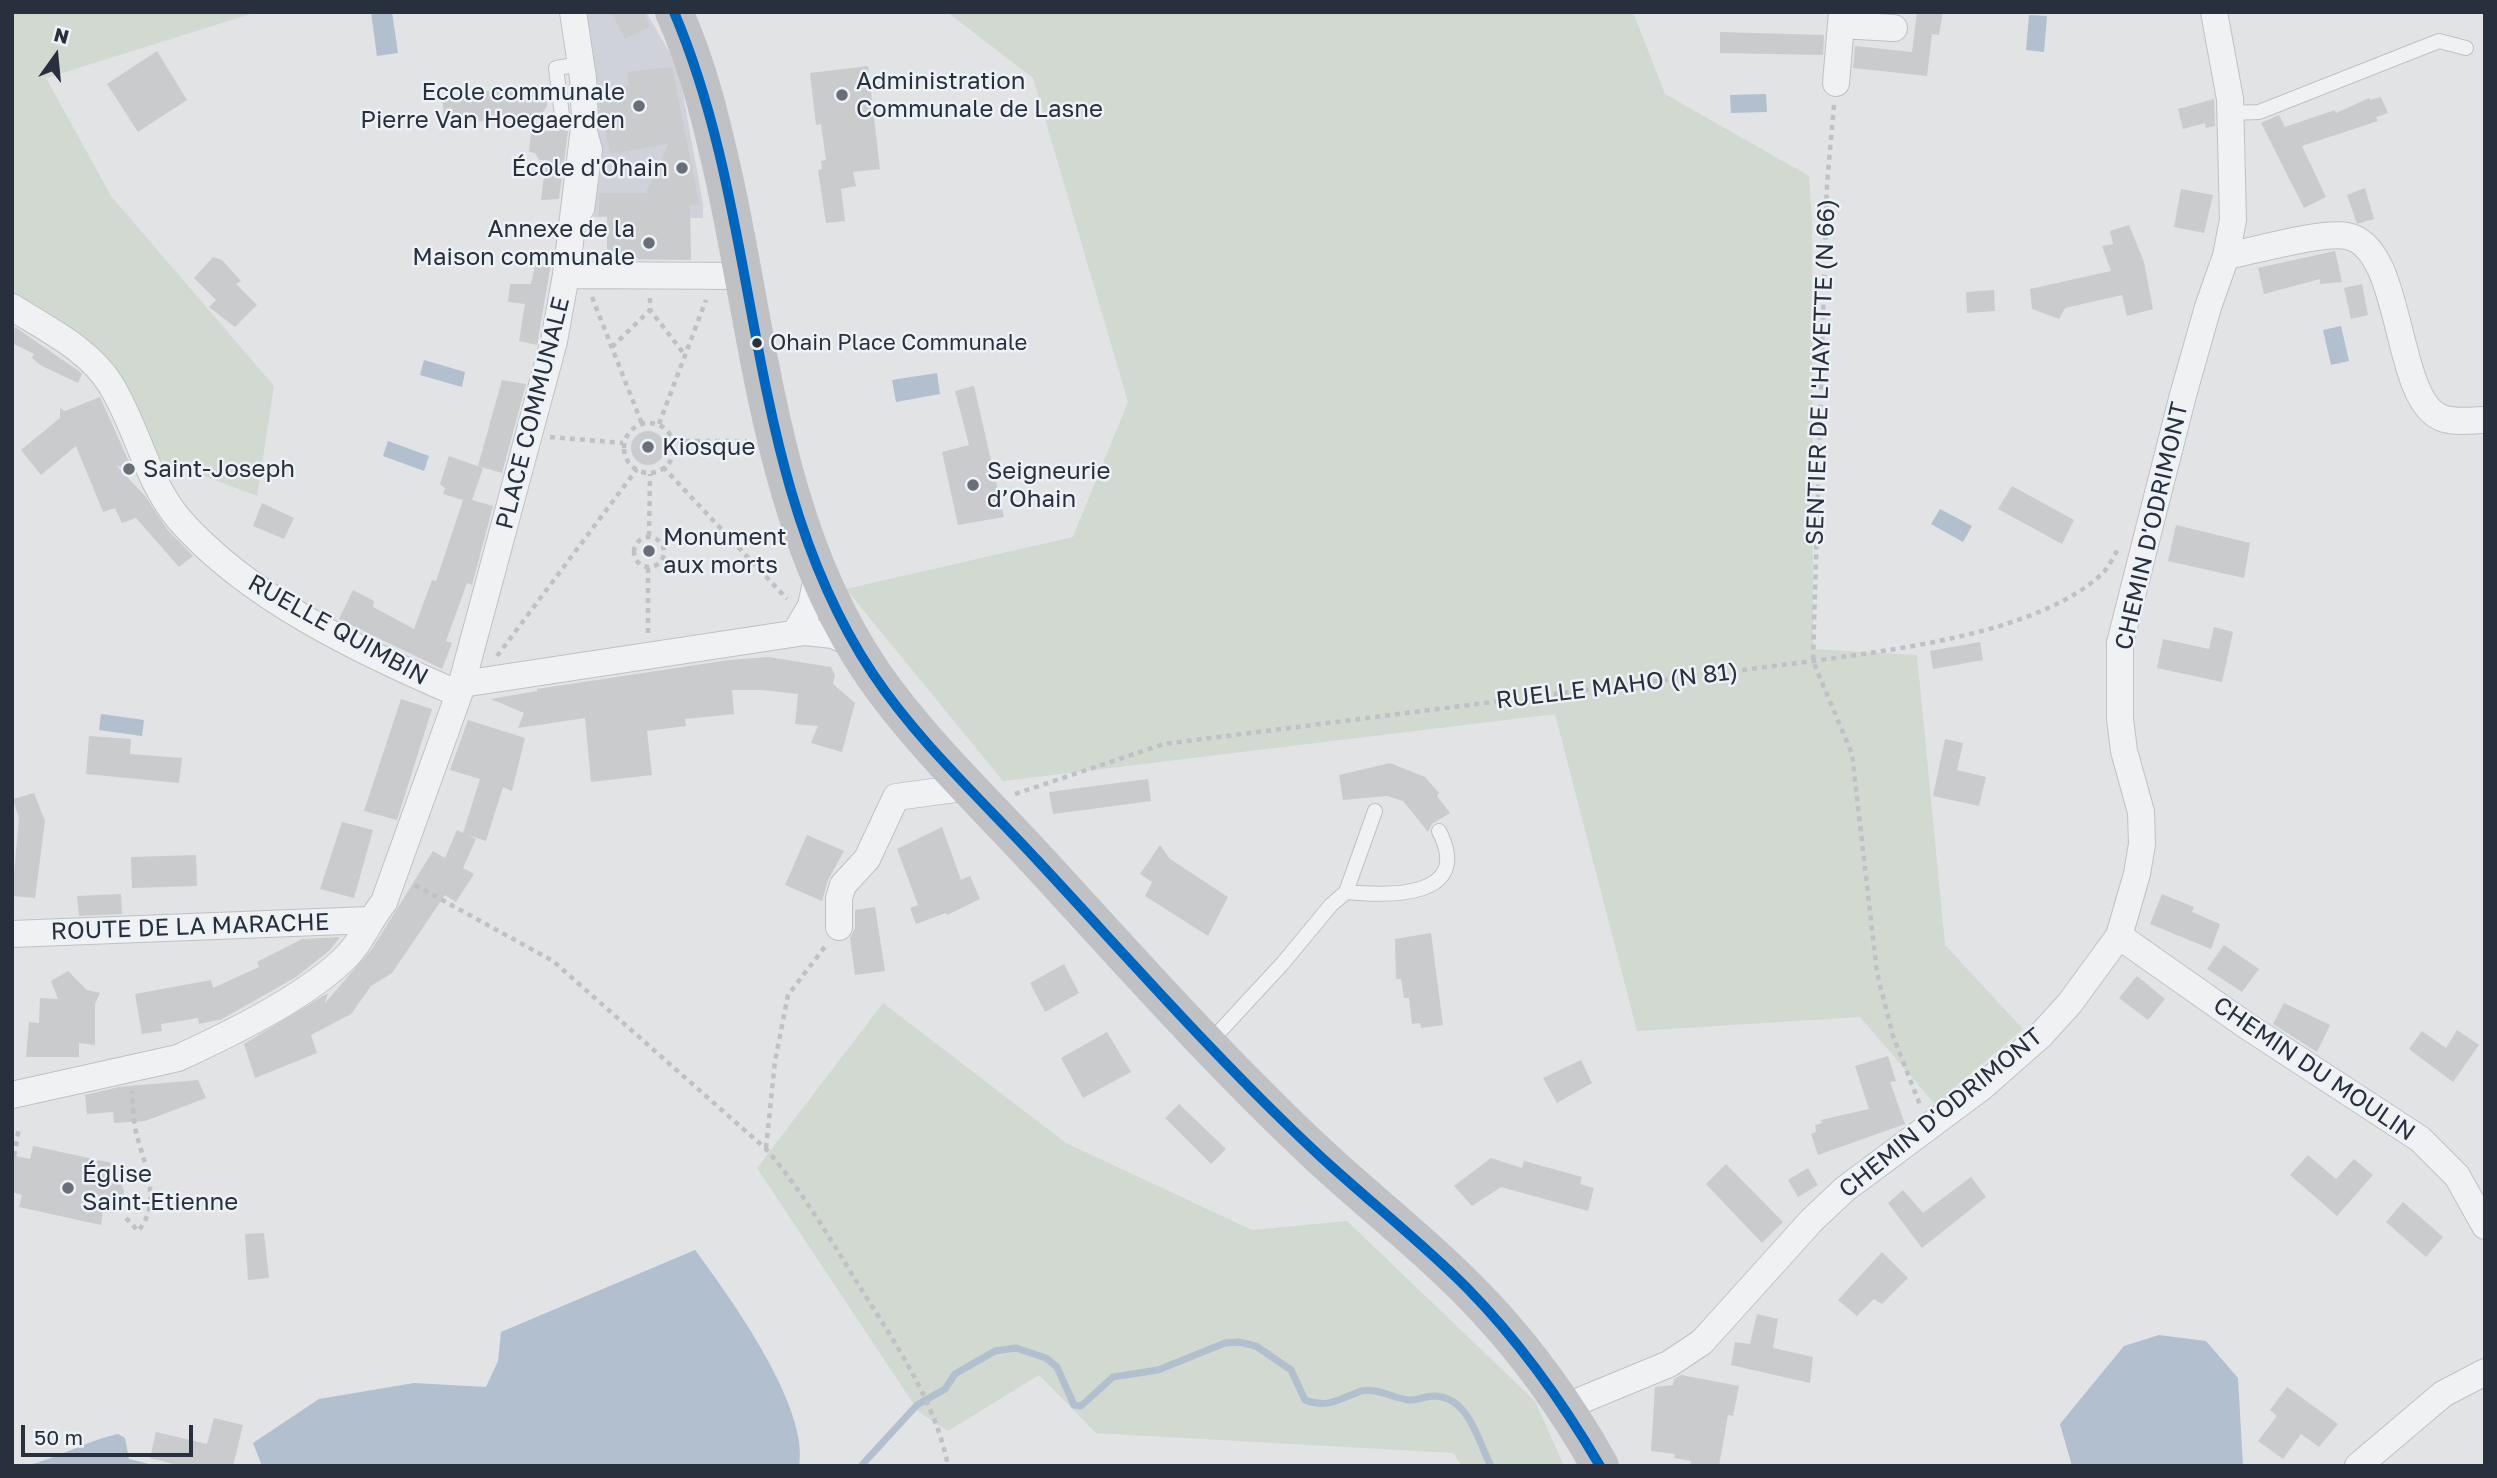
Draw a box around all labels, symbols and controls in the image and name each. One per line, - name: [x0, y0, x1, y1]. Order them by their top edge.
- north arrow: [21, 21, 91, 91]
- text: N: [52, 22, 72, 48]
- place label: Administration Communale de Lasne: [856, 67, 1103, 123]
- place label: Ecole communale Pierre Van Hoegaerden: [360, 78, 625, 134]
- marker: Administration Communale de Lasne: [834, 87, 850, 103]
- marker: Ecole communale Pierre Van Hoegaerden: [631, 98, 647, 114]
- place label: École d'Ohain: [511, 154, 668, 182]
- marker: École d'Ohain: [674, 160, 690, 176]
- street label: SENTIER DE L'HAYETTE (N 66): [1801, 198, 1841, 546]
- place label: Annexe de la Maison communale: [412, 215, 635, 271]
- marker: Annexe de la Maison communale: [641, 235, 657, 251]
- street label: PLACE COMMUNALE: [490, 294, 576, 532]
- place label: Ohain Place Communale: [770, 330, 1027, 356]
- marker: Ohain Place Communale: [750, 336, 764, 350]
- street label: CHEMIN D'ODRIMONT: [2109, 399, 2195, 653]
- place label: Kiosque: [662, 433, 755, 461]
- marker: Kiosque: [640, 439, 656, 455]
- place label: Saint-Joseph: [143, 455, 295, 483]
- place label: Seigneurie d’Ohain: [987, 457, 1110, 513]
- marker: Saint-Joseph: [121, 461, 137, 477]
- marker: Seigneurie d’Ohain: [965, 477, 981, 493]
- place label: Monument aux morts: [663, 523, 787, 579]
- marker: Monument aux morts: [641, 543, 657, 559]
- street label: RUELLE QUIMBIN: [243, 569, 433, 691]
- street label: RUELLE MAHO (N 81): [1494, 657, 1740, 715]
- street label: ROUTE DE LA MARACHE: [50, 908, 330, 946]
- street label: CHEMIN DU MOULIN: [2208, 991, 2420, 1147]
- street label: CHEMIN D'ODRIMONT: [1833, 1022, 2049, 1204]
- place label: Église Saint-Etienne: [82, 1160, 238, 1216]
- marker: Église Saint-Etienne: [60, 1180, 76, 1196]
- scale bar: [24, 1412, 196, 1456]
- text: 50 m: [34, 1424, 83, 1450]

